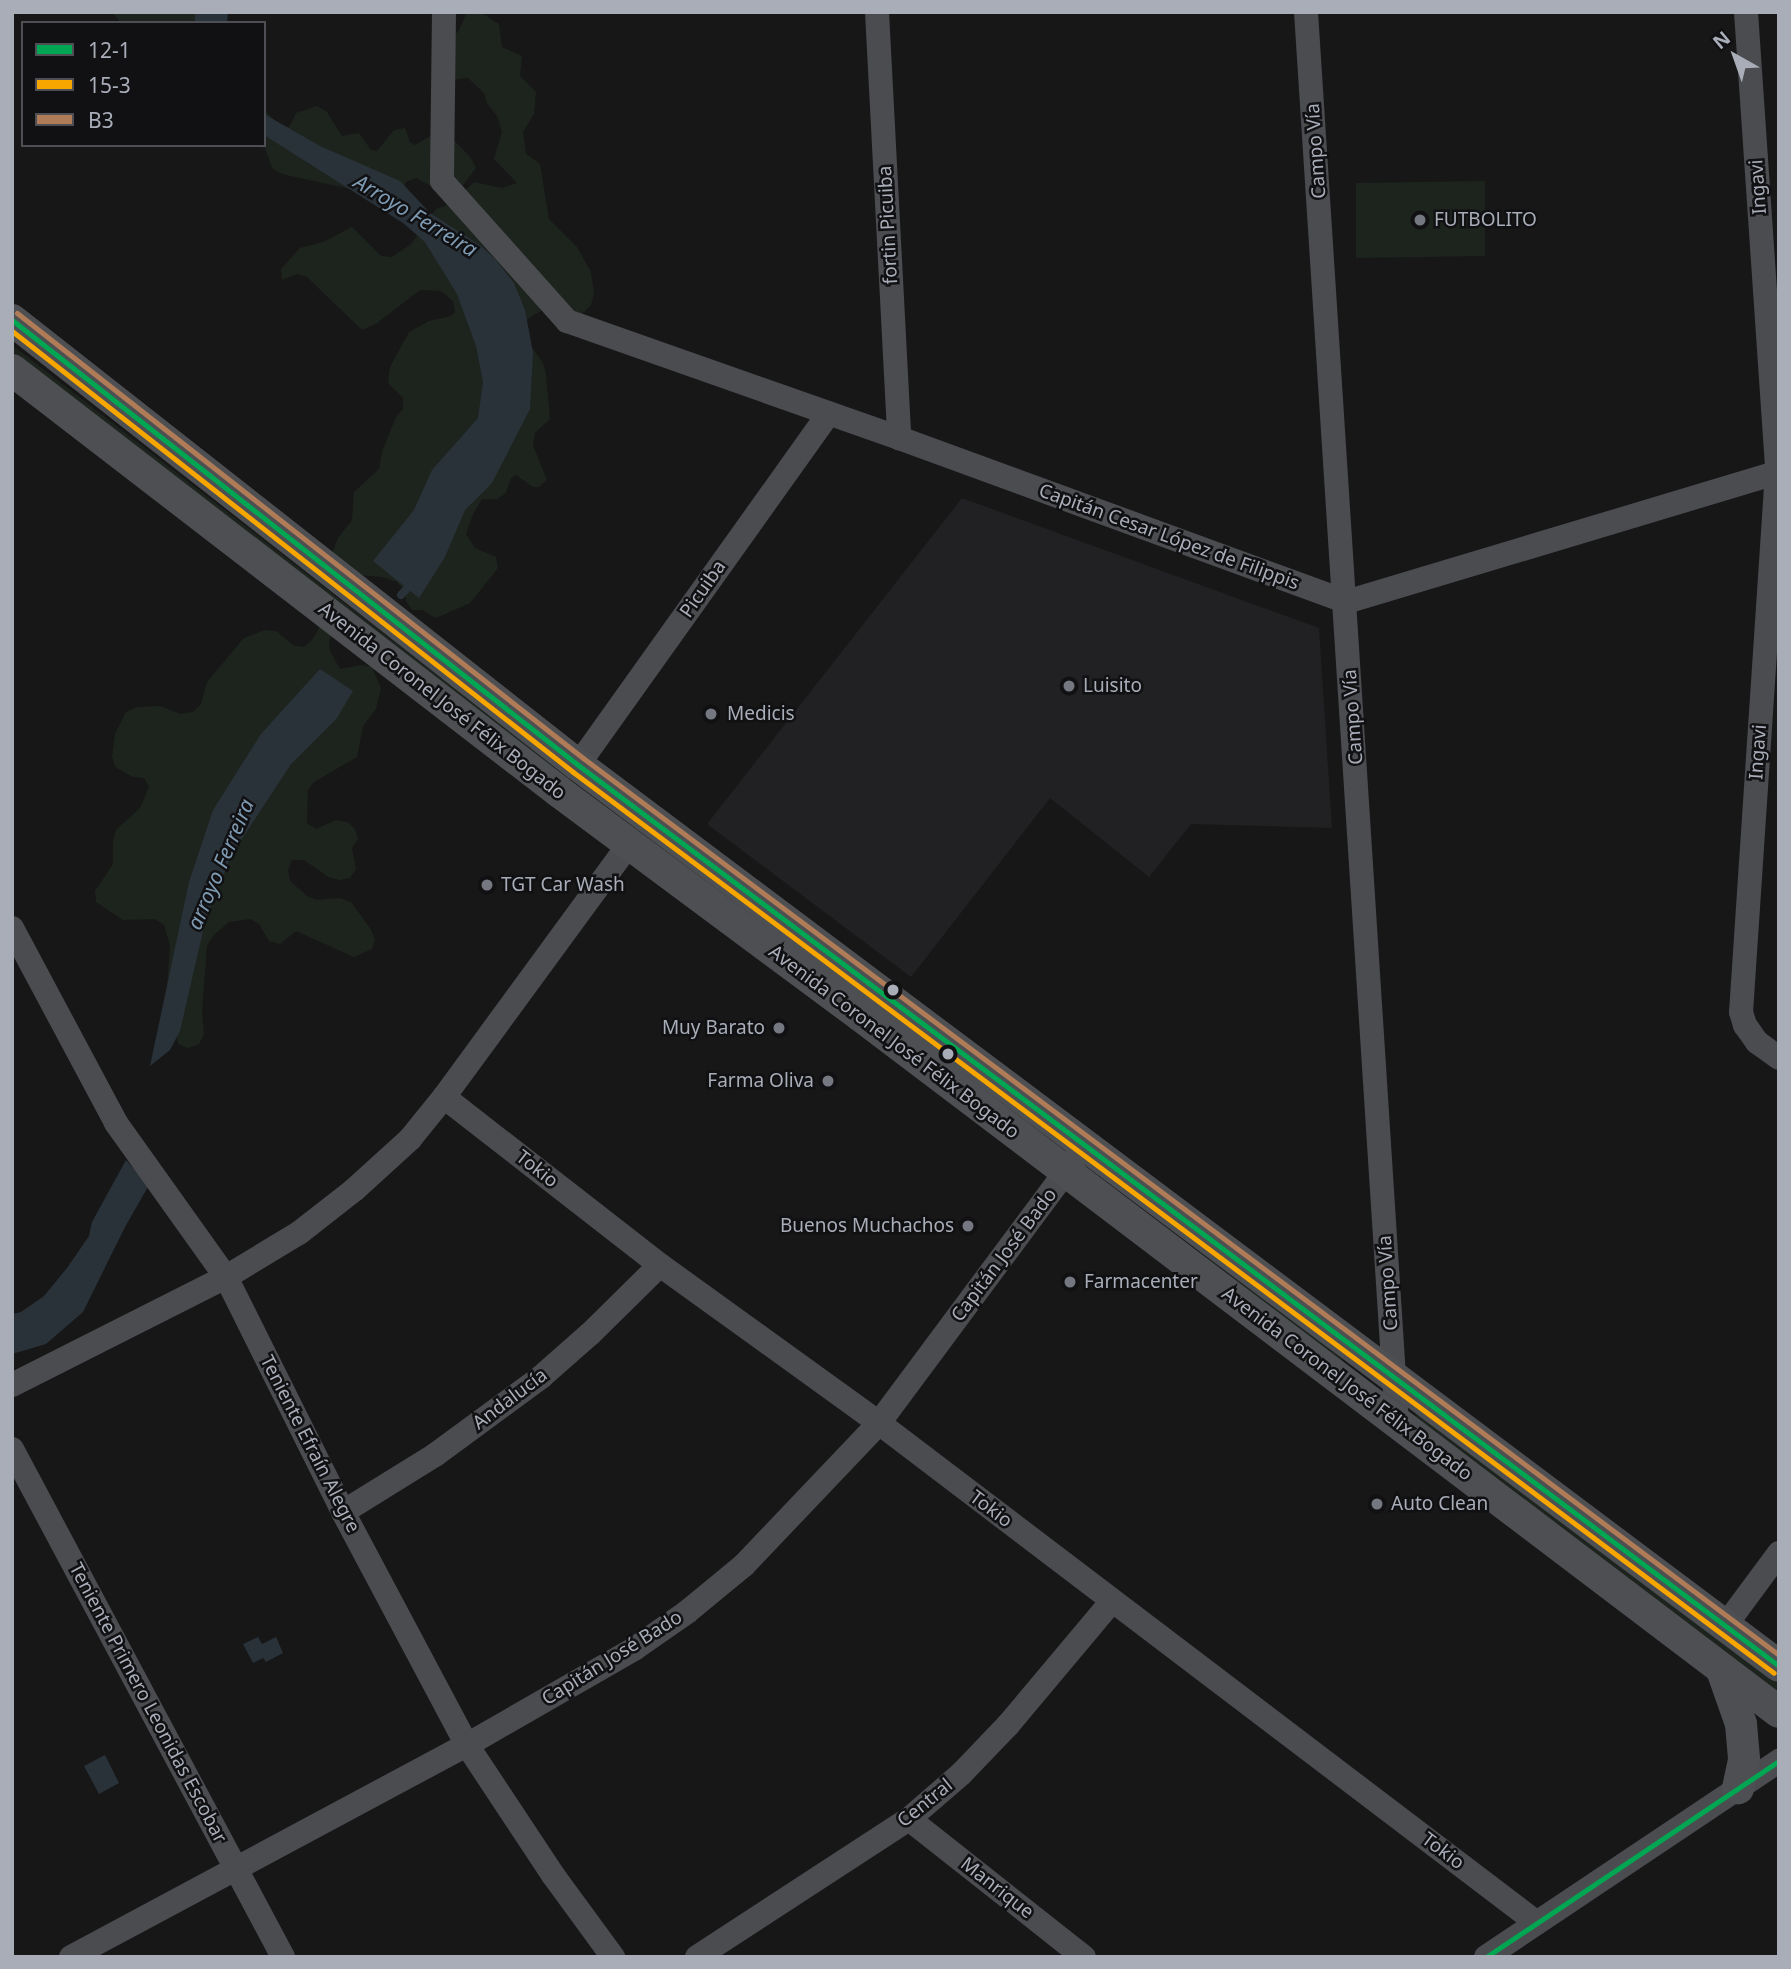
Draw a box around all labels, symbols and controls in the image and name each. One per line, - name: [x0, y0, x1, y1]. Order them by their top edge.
- legend: [21, 21, 266, 147]
- north arrow: [1700, 21, 1770, 91]
- text: N: [1707, 25, 1736, 55]
- text: 12-1: [88, 36, 131, 64]
- text: 15-3: [88, 71, 131, 99]
- street label: Campo Vía: [1301, 103, 1331, 199]
- text: B3: [88, 106, 114, 134]
- street label: Ingavi: [1745, 159, 1771, 215]
- street label: fortin Picuiba: [874, 165, 902, 285]
- water label: Arroyo Ferreira: [350, 168, 482, 262]
- place label: FUTBOLITO: [1434, 209, 1537, 231]
- marker: FUTBOLITO: [1412, 212, 1428, 228]
- street label: Capitán Cesar López de Filippis: [1036, 479, 1302, 595]
- street label: Picuiba: [675, 556, 731, 622]
- street label: Avenida Coronel José Félix Bogado: [314, 597, 570, 805]
- street label: Campo Vía: [1338, 669, 1368, 765]
- place label: Luisito: [1083, 675, 1142, 697]
- marker: Luisito: [1061, 678, 1077, 694]
- place label: Medicis: [727, 703, 795, 725]
- marker: Medicis: [701, 704, 721, 724]
- street label: Ingavi: [1745, 724, 1771, 780]
- water label: arroyo Ferreira: [181, 795, 259, 933]
- place label: TGT Car Wash: [501, 874, 625, 896]
- marker: TGT Car Wash: [479, 877, 495, 893]
- street label: Avenida Coronel José Félix Bogado: [764, 940, 1024, 1144]
- unlabelled marker: [886, 983, 900, 997]
- place label: Muy Barato: [662, 1017, 765, 1039]
- marker: Muy Barato: [771, 1020, 787, 1036]
- unlabelled marker: [941, 1047, 955, 1061]
- place label: Farma Oliva: [707, 1070, 814, 1092]
- marker: Farma Oliva: [820, 1073, 836, 1089]
- street label: Tokio: [511, 1145, 563, 1193]
- street label: Capitán José Bado: [946, 1184, 1062, 1326]
- place label: Buenos Muchachos: [780, 1215, 954, 1237]
- marker: Buenos Muchachos: [960, 1218, 976, 1234]
- street label: Campo Vía: [1373, 1235, 1403, 1331]
- place label: Farmacenter: [1084, 1271, 1198, 1293]
- marker: Farmacenter: [1062, 1274, 1078, 1290]
- street label: Avenida Coronel José Félix Bogado: [1217, 1282, 1477, 1486]
- street label: Teniente Efraín Alegre: [255, 1352, 365, 1536]
- street label: Andalucía: [468, 1364, 552, 1434]
- street label: Tokio: [965, 1486, 1017, 1532]
- place label: Auto Clean: [1391, 1493, 1488, 1515]
- marker: Auto Clean: [1369, 1496, 1385, 1512]
- street label: Teniente Primero Leonidas Escobar: [64, 1559, 232, 1847]
- street label: Capitán José Bado: [538, 1606, 686, 1710]
- street label: Central: [893, 1774, 957, 1832]
- street label: Tokio: [1417, 1828, 1469, 1874]
- street label: Manrique: [956, 1852, 1038, 1924]

